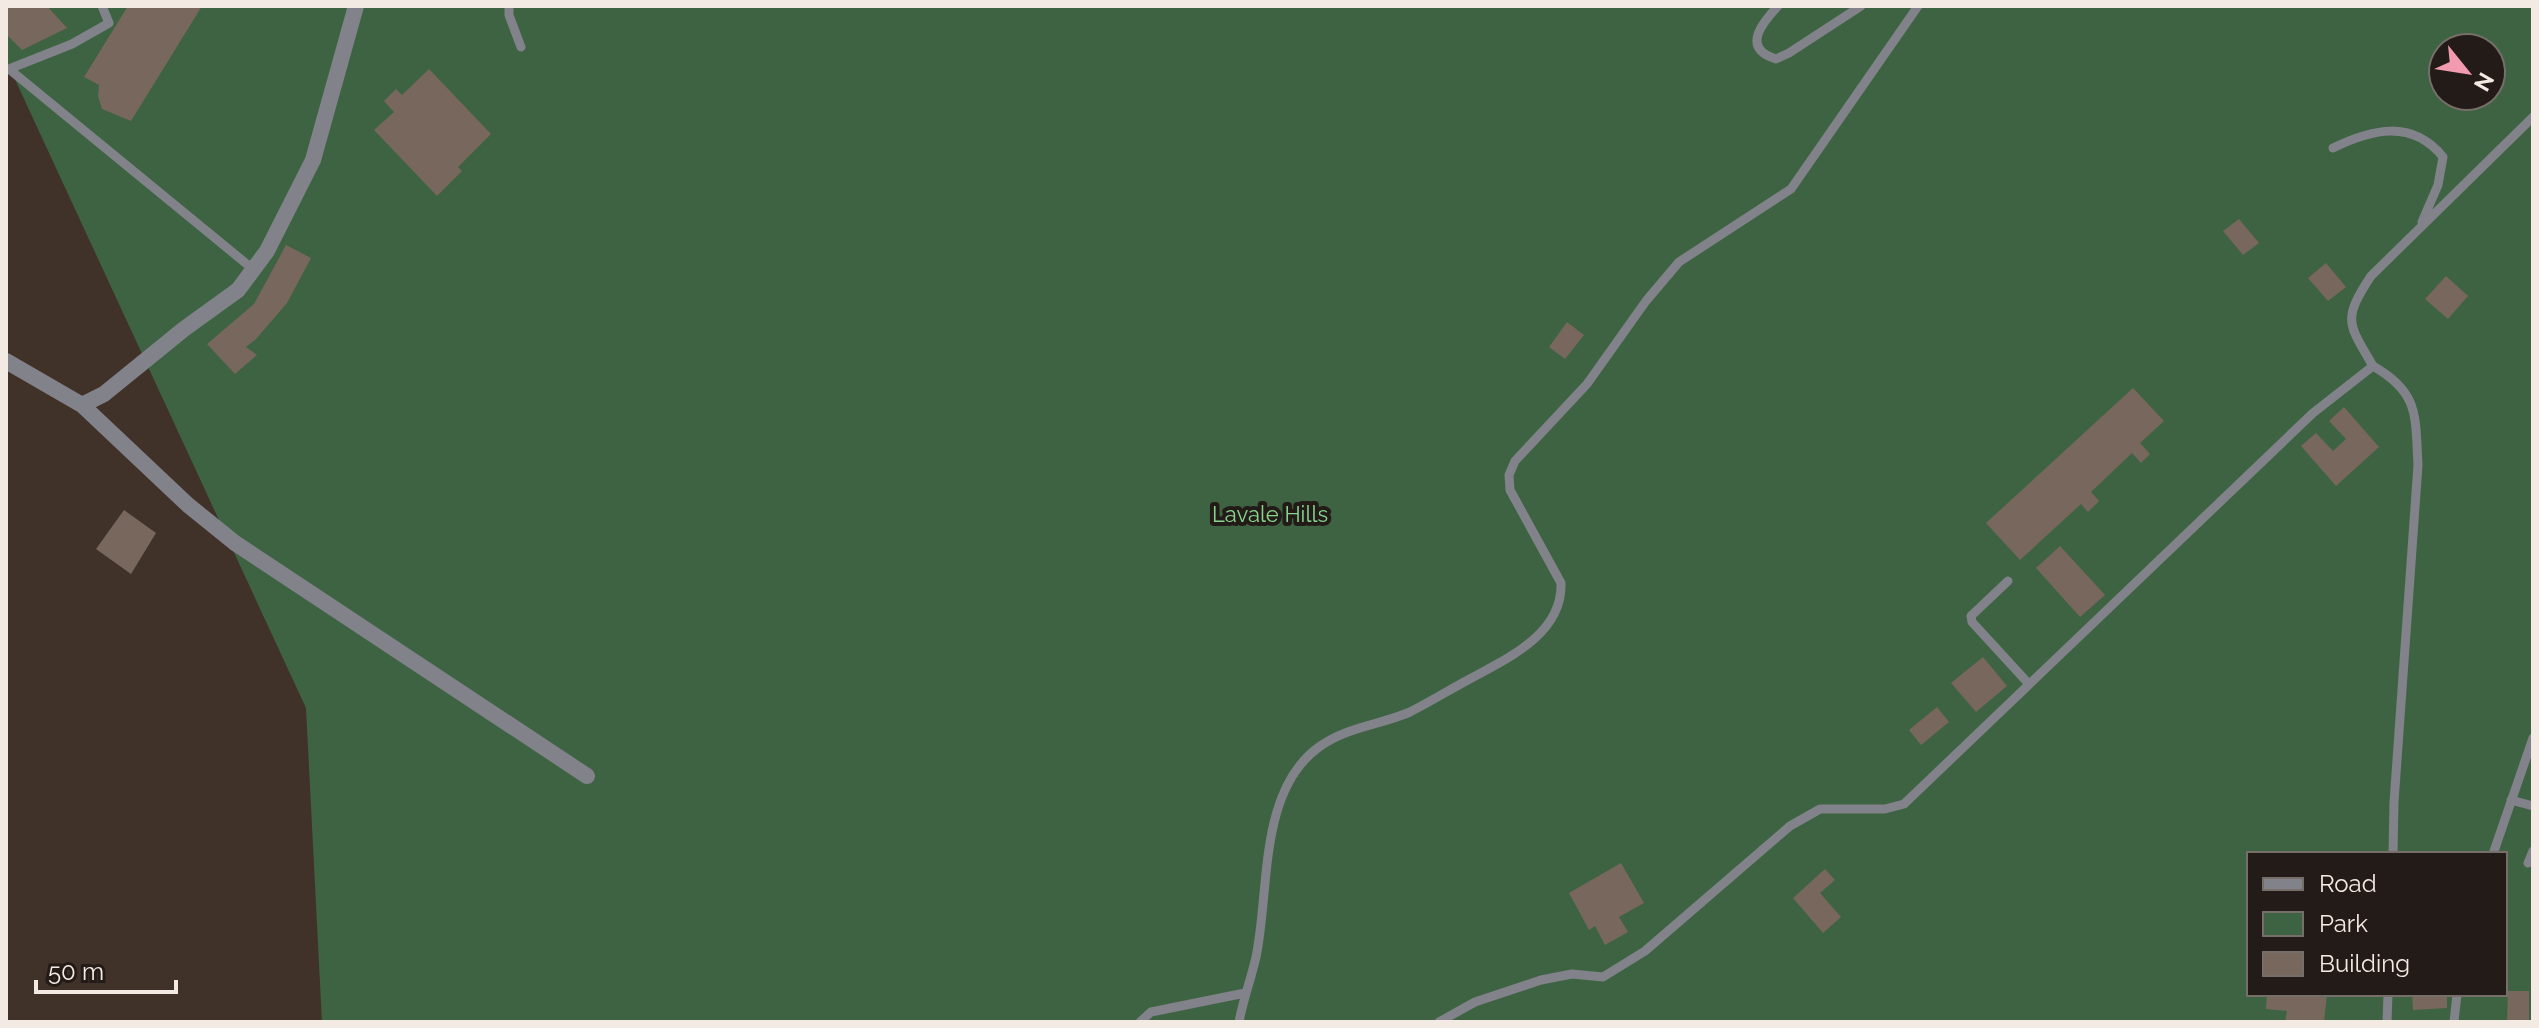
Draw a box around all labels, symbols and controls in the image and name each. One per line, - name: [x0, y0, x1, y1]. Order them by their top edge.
- north arrow: [2427, 32, 2507, 112]
- text: N: [2469, 68, 2500, 96]
- park label: Lavale Hills: [1212, 501, 1328, 527]
- legend: [2247, 852, 2507, 996]
- text: Road: [2319, 869, 2377, 898]
- text: Park: [2319, 909, 2368, 938]
- scale bar: [36, 944, 176, 994]
- text: Building: [2319, 949, 2410, 978]
- text: 50 m: [48, 957, 104, 986]

